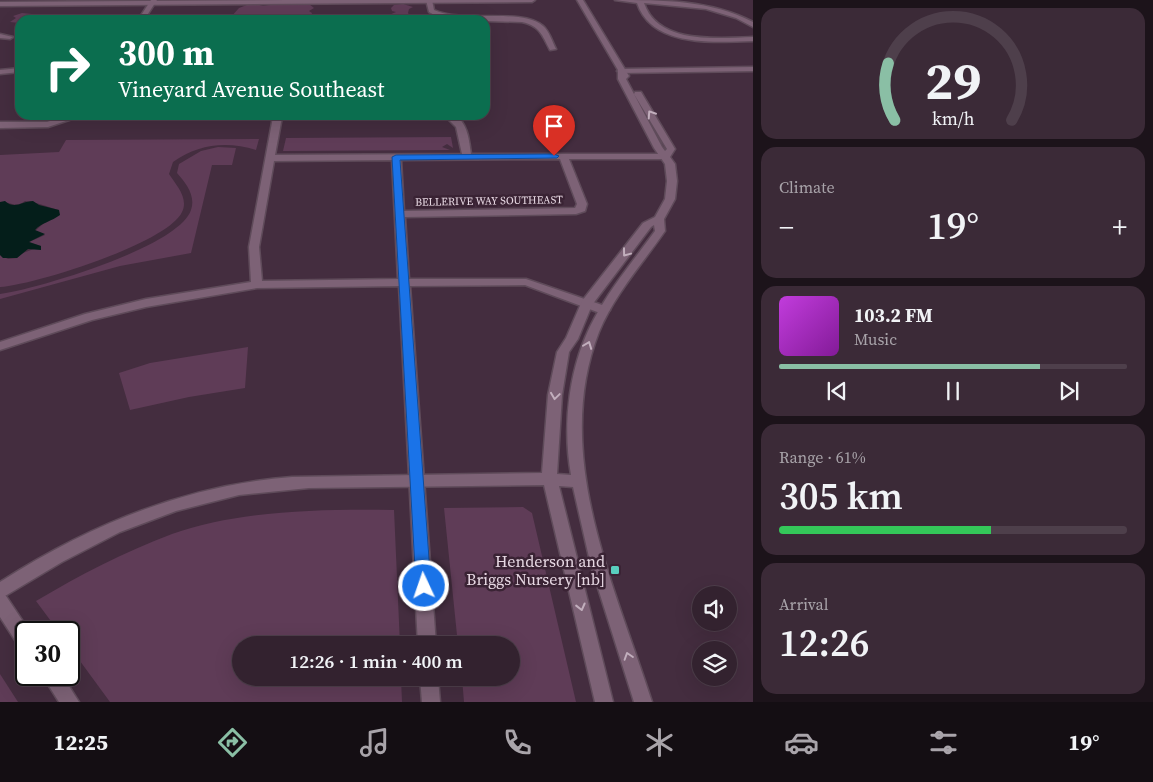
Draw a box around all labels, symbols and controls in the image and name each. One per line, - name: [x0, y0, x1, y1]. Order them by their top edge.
- text: 300 m: [118, 29, 214, 77]
- icon: right: [35, 35, 100, 100]
- text: 29: [925, 45, 981, 116]
- text: Vineyard Avenue Southeast: [118, 74, 384, 104]
- pin: [533, 105, 575, 156]
- text: km/h: [932, 106, 975, 131]
- one-way arrow: [648, 110, 658, 119]
- icon: arrive: [540, 112, 568, 140]
- text: Climate: [779, 176, 835, 198]
- street label: BELLERIVE WAY SOUTHEAST: [415, 192, 563, 210]
- text: 19°: [927, 200, 979, 252]
- text: −: [779, 208, 794, 246]
- text: +: [1112, 208, 1127, 246]
- one-way arrow: [623, 247, 631, 256]
- text: 103.2 FM: [854, 302, 933, 328]
- text: Music: [854, 328, 897, 350]
- one-way arrow: [582, 341, 592, 349]
- icon: previous: [823, 377, 851, 405]
- icon: pause: [939, 377, 967, 405]
- icon: next: [1055, 377, 1083, 405]
- one-way arrow: [550, 392, 561, 400]
- text: Range · 61%: [779, 446, 866, 468]
- text: 305 km: [779, 470, 903, 522]
- place label: Henderson and Briggs Nursery [nb]: [466, 550, 605, 590]
- position arrow: [397, 559, 449, 611]
- marker: Henderson and Briggs Nursery [nb]: [609, 564, 621, 576]
- map controls: [692, 586, 737, 686]
- button: sound: [692, 586, 737, 631]
- text: Arrival: [779, 593, 828, 615]
- one-way arrow: [575, 602, 586, 611]
- text: 12:26: [779, 617, 869, 669]
- speed limit sign: 30: [15, 621, 80, 686]
- button: layers: [692, 641, 737, 686]
- text: 12:26 · 1 min · 400 m: [289, 648, 463, 674]
- one-way arrow: [624, 652, 634, 660]
- icon: directions: [215, 725, 250, 760]
- icon: music: [357, 725, 392, 760]
- icon: phone: [500, 725, 535, 760]
- icon: climate: [642, 725, 677, 760]
- icon: car: [784, 725, 819, 760]
- icon: filters: [926, 725, 961, 760]
- text: 12:25: [54, 727, 108, 757]
- text: 19°: [1068, 727, 1099, 757]

